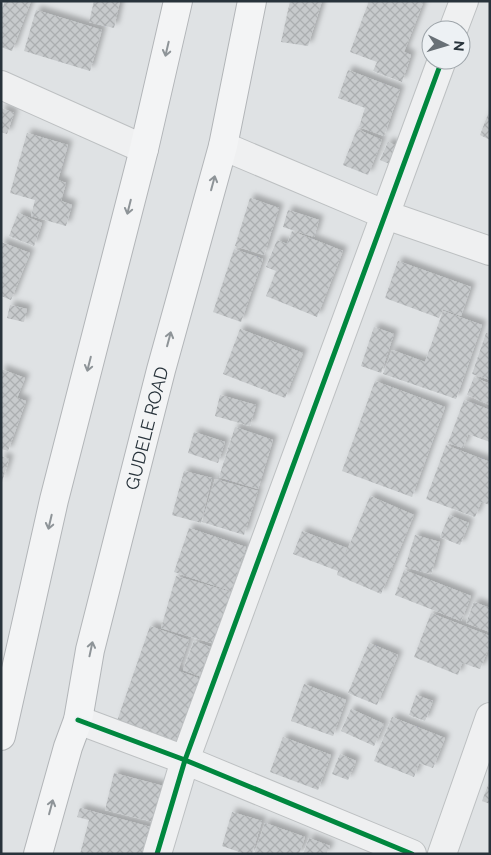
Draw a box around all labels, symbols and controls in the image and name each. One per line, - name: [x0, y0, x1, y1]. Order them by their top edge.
- north arrow: [421, 20, 471, 70]
- one-way arrow: [162, 40, 171, 56]
- text: N: [451, 40, 467, 52]
- one-way arrow: [208, 175, 218, 191]
- one-way arrow: [124, 198, 133, 214]
- one-way arrow: [165, 332, 175, 348]
- one-way arrow: [84, 356, 93, 372]
- street label: GUDELE ROAD: [121, 364, 172, 492]
- one-way arrow: [44, 513, 54, 529]
- one-way arrow: [86, 642, 96, 658]
- one-way arrow: [47, 799, 57, 815]

